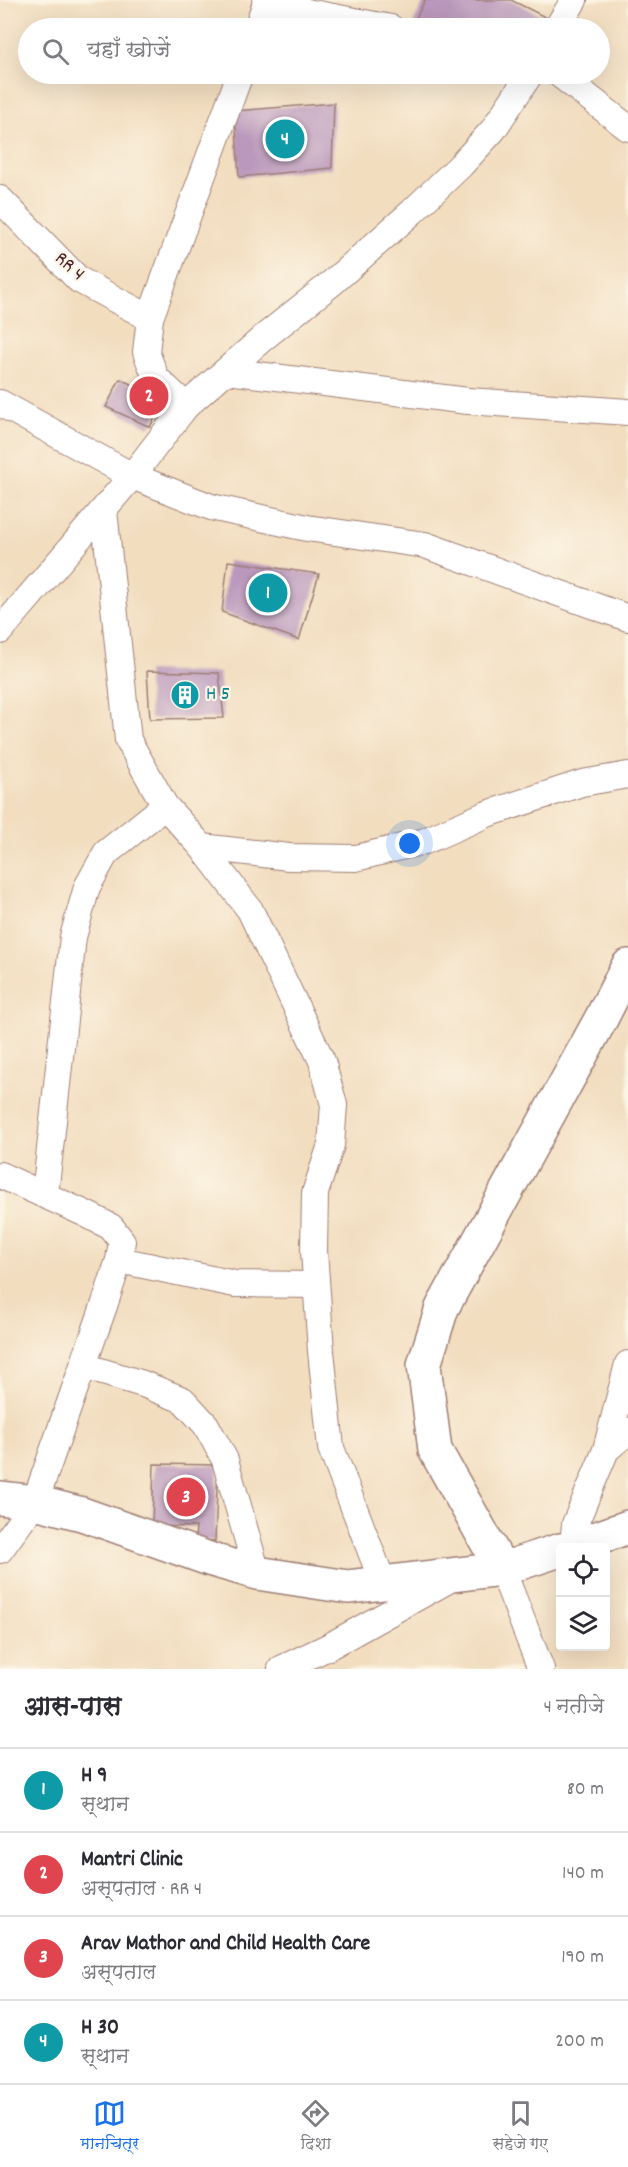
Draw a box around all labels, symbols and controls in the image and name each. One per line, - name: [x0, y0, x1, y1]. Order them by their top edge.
- search box: [18, 18, 610, 84]
- icon: search: [39, 35, 72, 68]
- text: यहाँ खोजें: [87, 36, 170, 67]
- pin: 4: [266, 116, 304, 162]
- street label: RR 4: [48, 246, 90, 288]
- pin: 2: [130, 374, 168, 418]
- pin: 1: [248, 570, 288, 616]
- building icon: H 5: [169, 679, 201, 711]
- place label: H 5: [206, 681, 230, 709]
- your location: [395, 829, 424, 858]
- pin: 3: [166, 1474, 206, 1520]
- map controls: [556, 1543, 610, 1651]
- button: locate: [556, 1543, 610, 1597]
- button: layers: [556, 1597, 610, 1651]
- text: आस-पास: [24, 1690, 121, 1727]
- text: 4 नतीजे: [543, 1694, 604, 1722]
- text: H 9: [81, 1761, 107, 1792]
- text: 1: [41, 1776, 46, 1804]
- text: 80 m: [567, 1776, 604, 1804]
- text: स्थान: [81, 1792, 129, 1820]
- text: Mantri Clinic: [81, 1845, 183, 1876]
- text: 2: [39, 1860, 48, 1888]
- text: 140 m: [562, 1860, 604, 1888]
- text: अस्पताल · RR 4: [81, 1876, 202, 1904]
- text: Arav Mathor and Child Health Care: [81, 1929, 370, 1960]
- text: 3: [39, 1944, 48, 1972]
- text: 190 m: [561, 1944, 604, 1972]
- text: अस्पताल: [81, 1960, 156, 1988]
- text: H 30: [81, 2013, 119, 2044]
- text: 4: [39, 2028, 48, 2056]
- text: 200 m: [555, 2028, 604, 2056]
- text: स्थान: [81, 2044, 129, 2072]
- tab: मानचित्र: [80, 2097, 139, 2156]
- tab: दिशा: [299, 2097, 332, 2156]
- tab: सहेजे गए: [493, 2097, 548, 2156]

